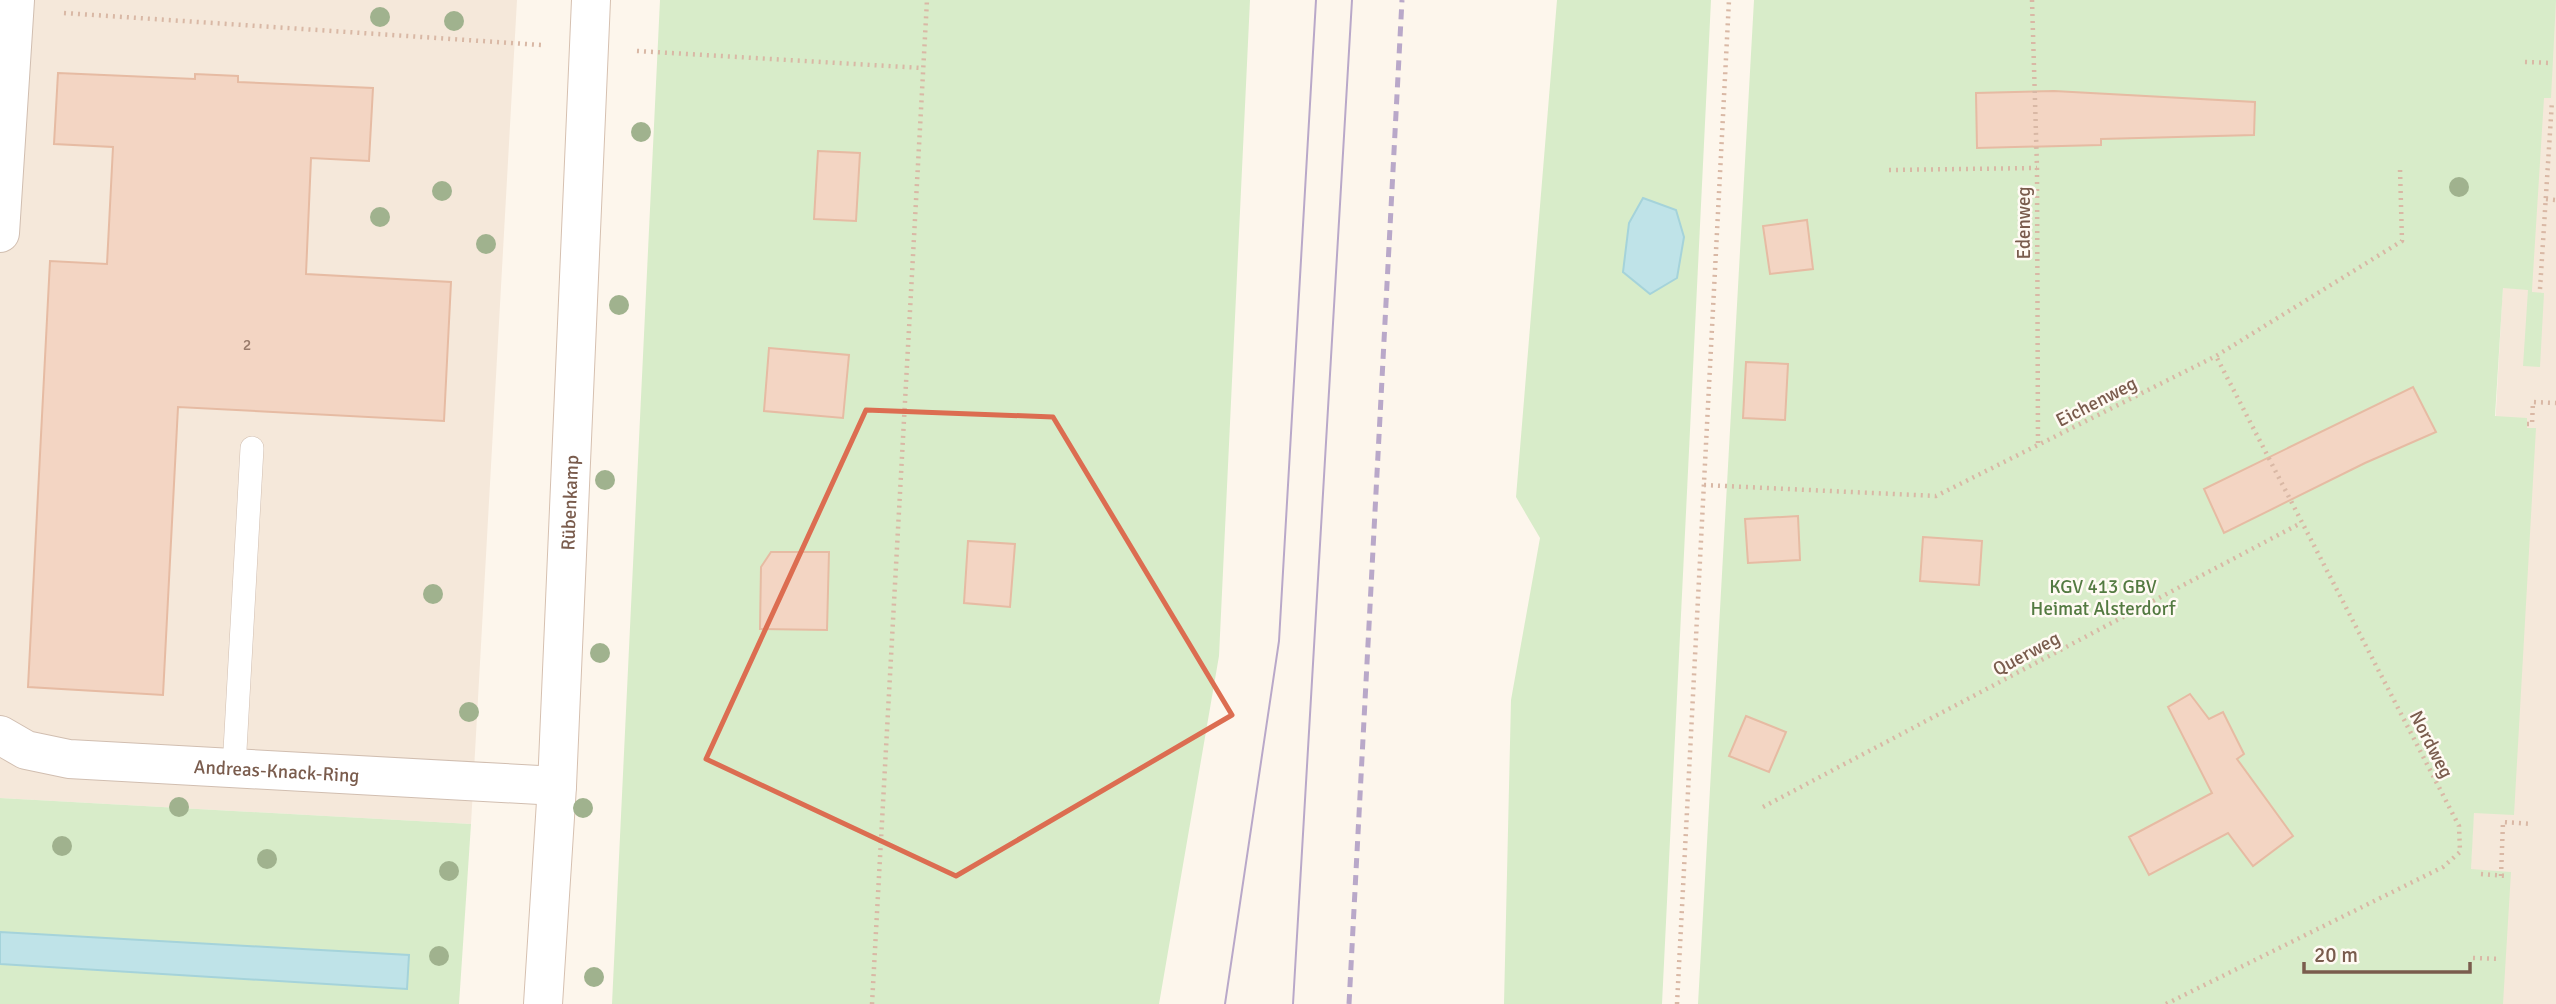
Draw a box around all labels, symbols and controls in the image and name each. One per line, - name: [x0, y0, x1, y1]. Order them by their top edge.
- street label: Edenweg: [2012, 186, 2036, 260]
- house number: 2: [243, 335, 251, 355]
- street label: Eichenweg: [2052, 371, 2141, 433]
- street label: Rübenkamp: [556, 454, 584, 551]
- park label: KGV 413 GBV Heimat Alsterdorf: [2031, 575, 2177, 621]
- street label: Querweg: [1989, 626, 2064, 682]
- street label: Nordweg: [2404, 707, 2458, 782]
- street label: Andreas-Knack-Ring: [193, 755, 360, 788]
- scale bar: [2304, 930, 2470, 974]
- text: 20 m: [2314, 942, 2358, 968]

